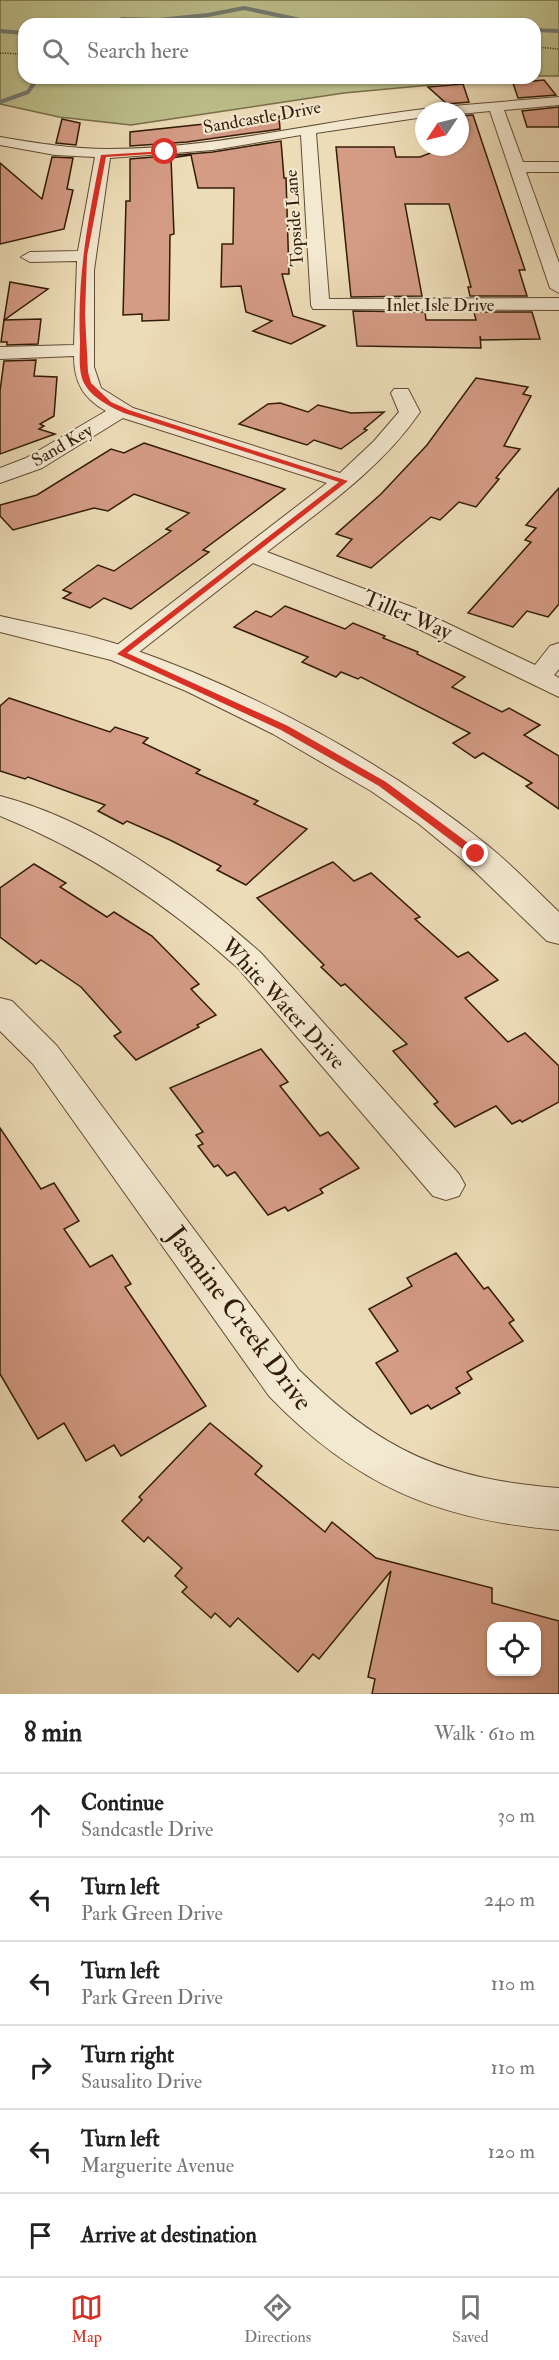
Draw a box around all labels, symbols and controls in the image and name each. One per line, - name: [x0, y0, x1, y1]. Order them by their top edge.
- search box: [18, 18, 541, 84]
- icon: search: [39, 35, 72, 68]
- text: Search here: [87, 37, 189, 65]
- street label: Sandcastle Drive: [201, 96, 323, 139]
- north arrow: [415, 102, 469, 156]
- route start: [151, 138, 177, 164]
- street label: Topside Lane: [280, 168, 309, 267]
- street label: Inlet Isle Drive: [386, 294, 495, 317]
- street label: Sand Key: [27, 418, 98, 472]
- street label: Tiller Way: [359, 584, 457, 646]
- route end: [462, 840, 488, 866]
- street label: White Water Drive: [214, 931, 351, 1075]
- street label: Jasmine Creek Drive: [159, 1219, 320, 1417]
- map controls: [487, 1622, 541, 1676]
- button: locate: [487, 1622, 541, 1676]
- text: 8 min: [24, 1717, 82, 1749]
- text: Walk · 610 m: [434, 1721, 535, 1746]
- text: Continue: [81, 1789, 164, 1817]
- icon: ahead: [24, 1799, 57, 1832]
- text: 30 m: [497, 1803, 535, 1828]
- text: Sandcastle Drive: [81, 1817, 213, 1842]
- text: Turn left: [81, 1873, 160, 1901]
- icon: left: [24, 1883, 57, 1916]
- text: 240 m: [484, 1887, 535, 1912]
- text: Park Green Drive: [81, 1901, 223, 1926]
- text: Turn left: [81, 1957, 160, 1985]
- icon: left: [24, 1967, 57, 2000]
- text: 110 m: [491, 1971, 535, 1996]
- text: Park Green Drive: [81, 1985, 223, 2010]
- text: Turn right: [81, 2041, 174, 2069]
- icon: right: [24, 2051, 57, 2084]
- text: 110 m: [491, 2055, 535, 2080]
- text: Sausalito Drive: [81, 2069, 202, 2094]
- text: Turn left: [81, 2125, 160, 2153]
- icon: left: [24, 2135, 57, 2168]
- text: 120 m: [488, 2139, 535, 2164]
- text: Marguerite Avenue: [81, 2153, 234, 2178]
- icon: arrive: [24, 2219, 57, 2252]
- text: Arrive at destination: [81, 2221, 257, 2249]
- tab: Map: [70, 2291, 103, 2347]
- tab: Directions: [244, 2291, 311, 2347]
- tab: Saved: [452, 2291, 489, 2347]

